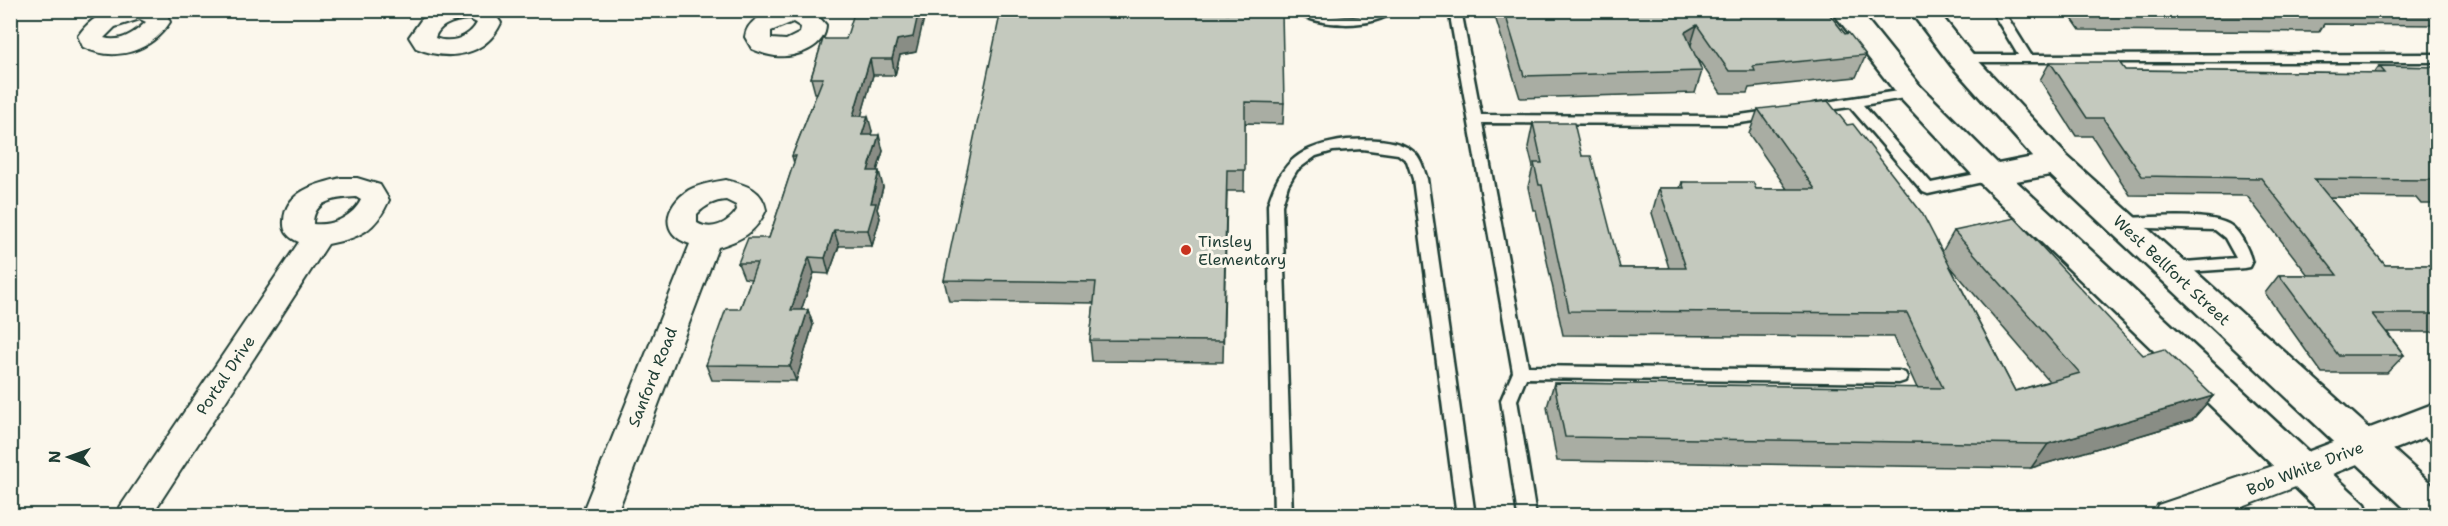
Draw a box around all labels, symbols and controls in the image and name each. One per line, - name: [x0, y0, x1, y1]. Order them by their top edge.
- street label: West Bellfort Street: [2109, 211, 2235, 330]
- place label: Tinsley Elementary: [1198, 231, 1286, 270]
- marker: Tinsley Elementary: [1179, 243, 1193, 257]
- street label: Sanford Road: [623, 324, 682, 430]
- street label: Portal Drive: [191, 332, 260, 419]
- north arrow: [39, 427, 99, 487]
- street label: Bob White Drive: [2244, 437, 2367, 500]
- text: N: [44, 450, 65, 463]

